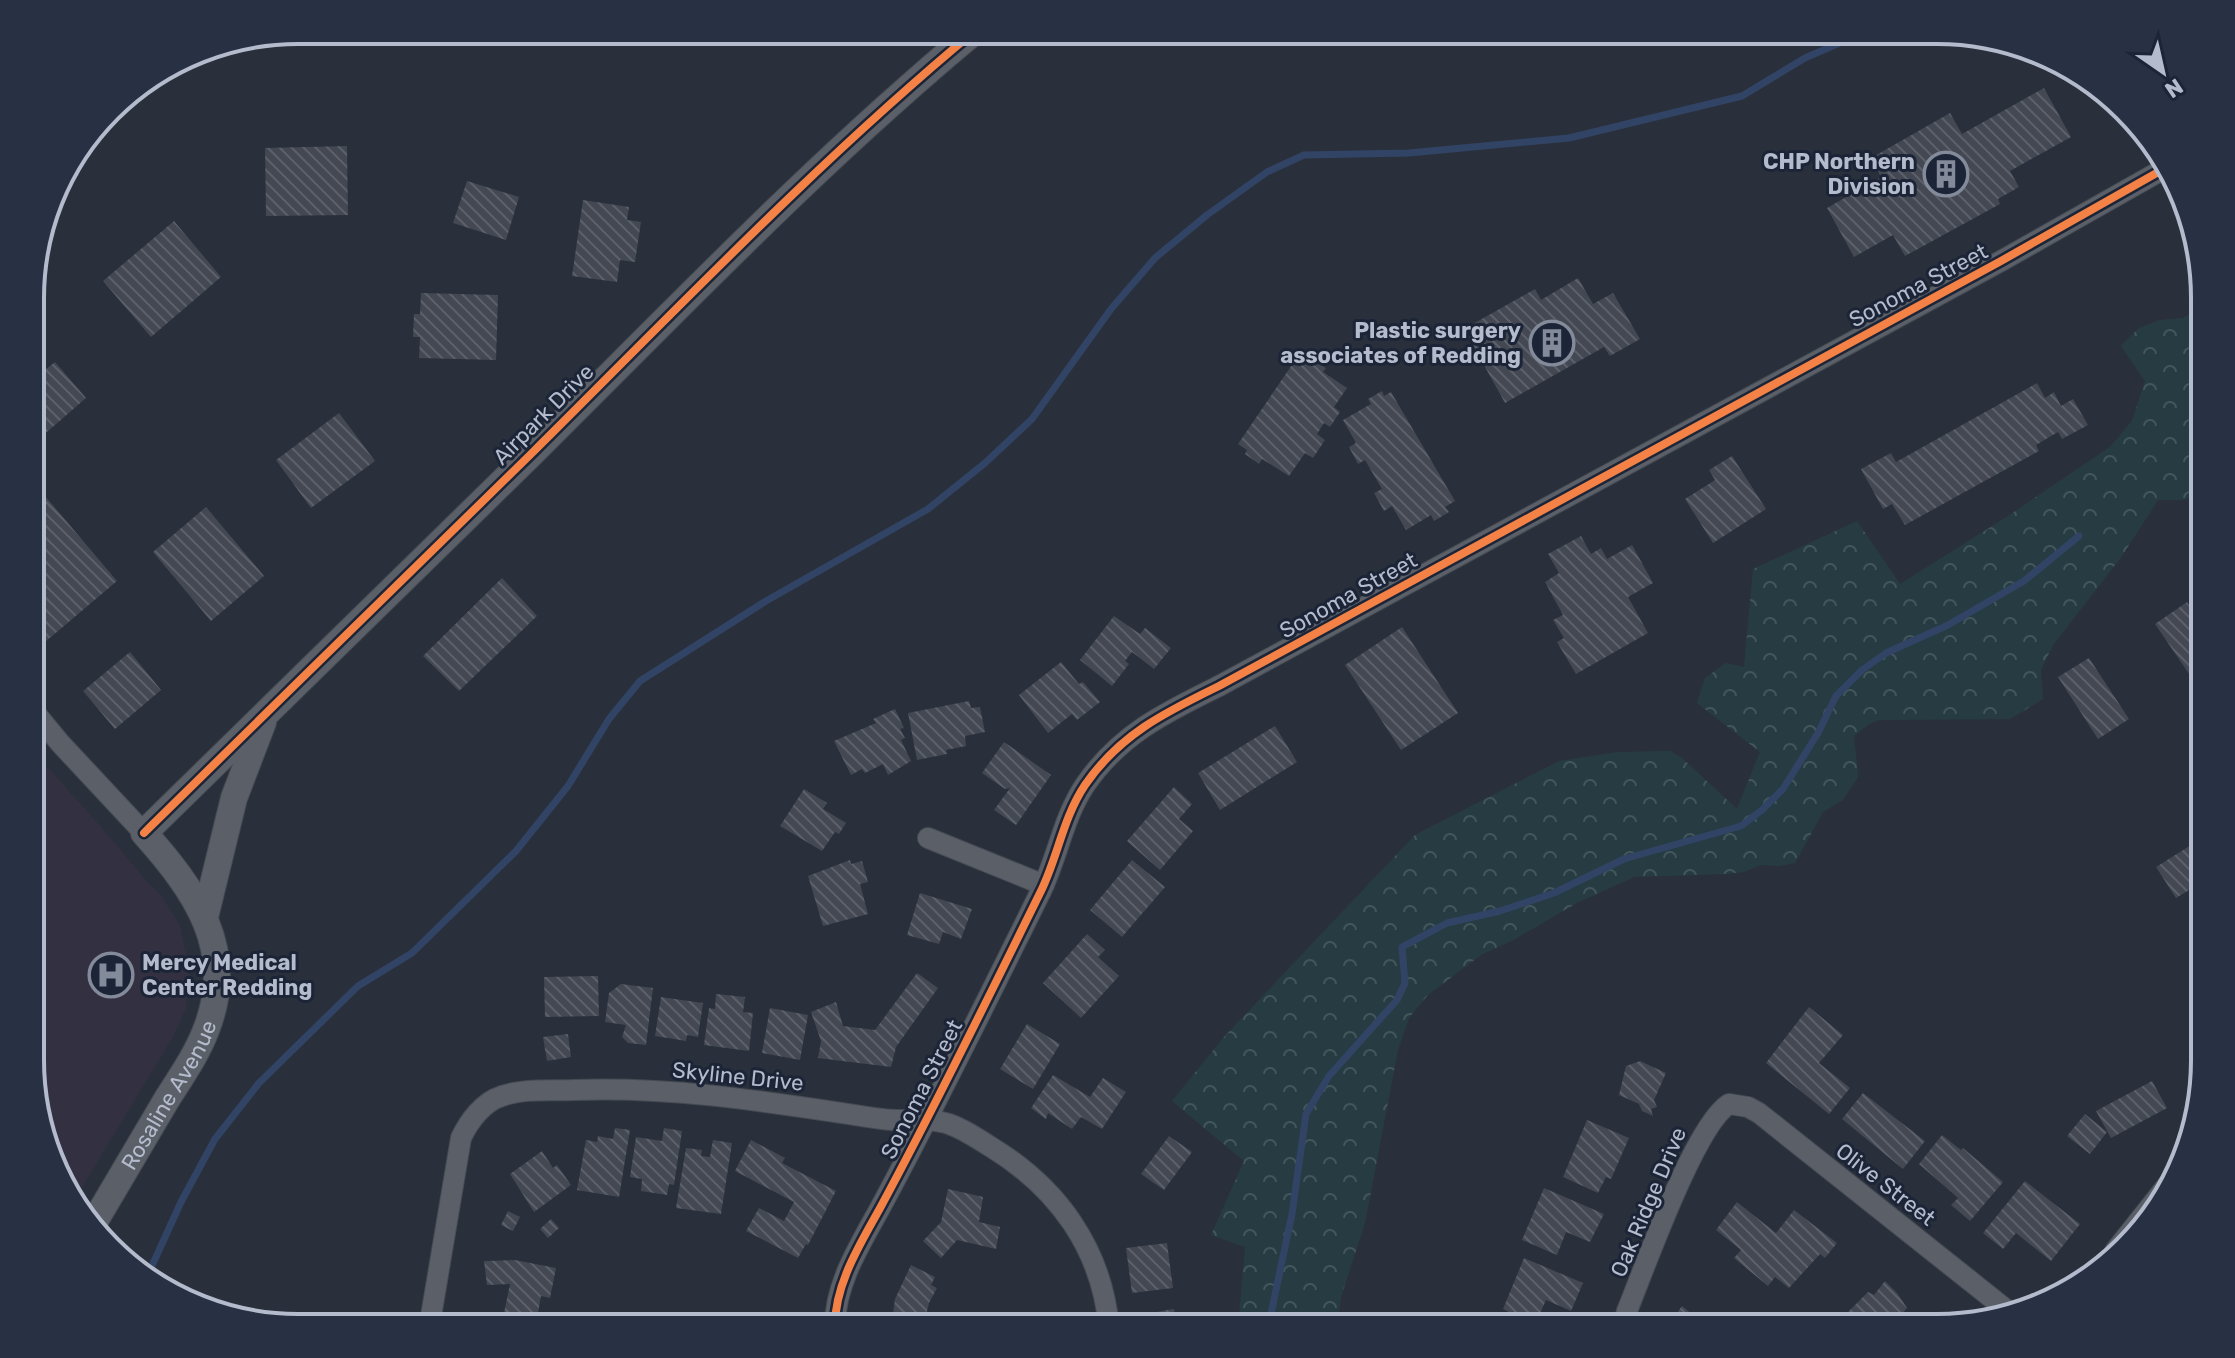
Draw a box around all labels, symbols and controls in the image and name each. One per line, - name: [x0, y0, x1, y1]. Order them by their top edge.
- north arrow: [2123, 32, 2203, 112]
- text: N: [2160, 73, 2188, 104]
- place label: CHP Northern Division: [1763, 148, 1915, 200]
- building icon: CHP Northern Division: [1922, 150, 1970, 198]
- street label: Sonoma Street: [1844, 237, 1992, 333]
- place label: Plastic surgery associates of Redding: [1280, 317, 1521, 369]
- building icon: Plastic surgery associates of Redding: [1528, 319, 1576, 367]
- street label: Airpark Drive: [487, 358, 599, 470]
- street label: Sonoma Street: [1275, 546, 1422, 644]
- place label: Mercy Medical Center Redding: [142, 949, 312, 1001]
- hospital icon: Mercy Medical Center Redding: [87, 951, 135, 999]
- street label: Sonoma Street: [875, 1015, 968, 1164]
- street label: Rosaline Avenue: [115, 1017, 222, 1175]
- street label: Skyline Drive: [671, 1056, 805, 1097]
- street label: Oak Ridge Drive: [1605, 1123, 1692, 1281]
- street label: Olive Street: [1831, 1137, 1941, 1232]

